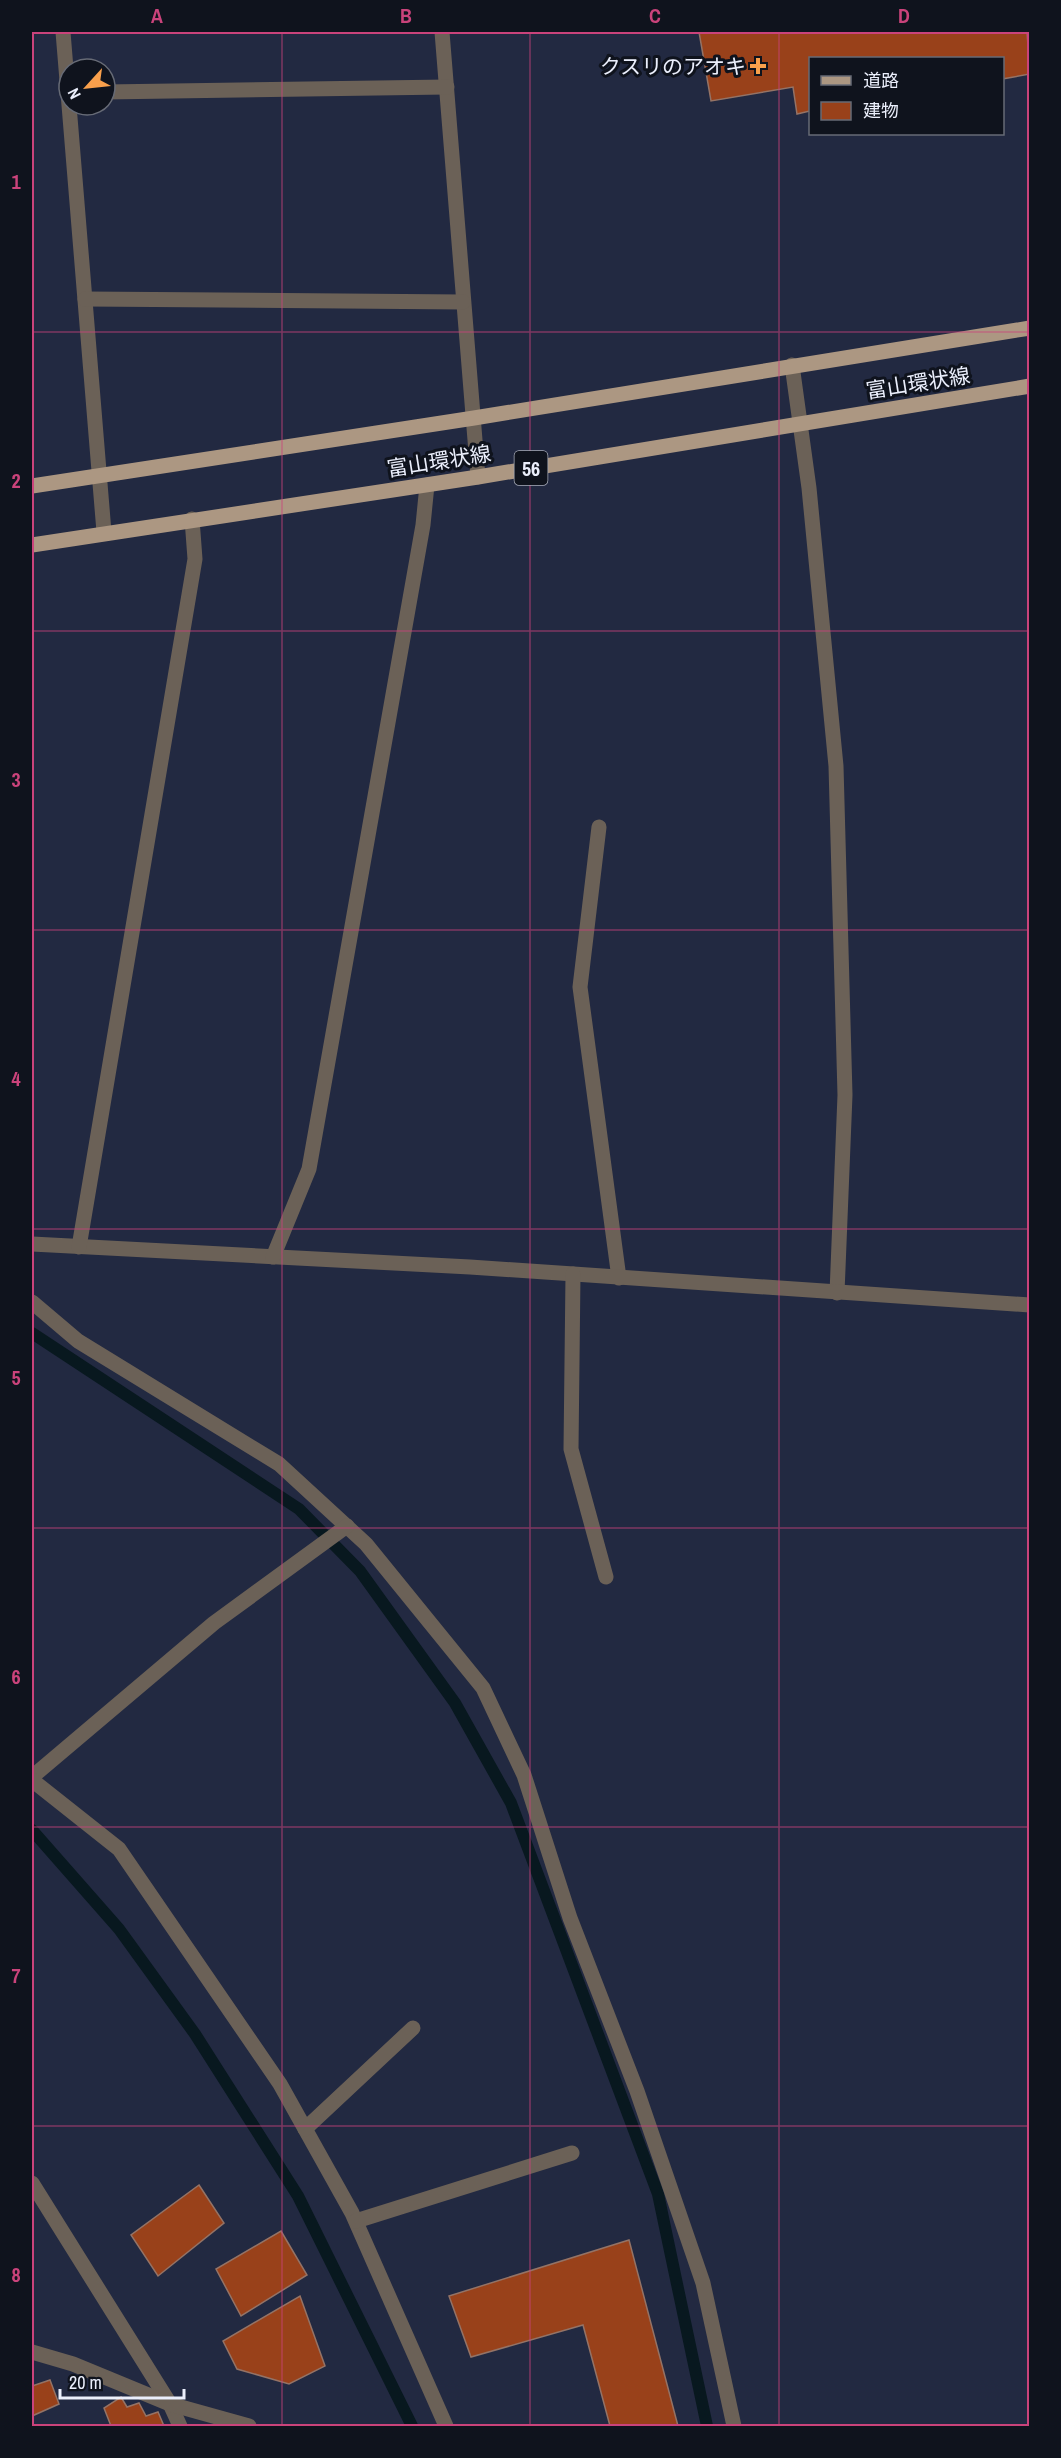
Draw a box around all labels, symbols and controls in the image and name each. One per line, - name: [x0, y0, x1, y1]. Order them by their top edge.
- text: A: [151, 2, 163, 29]
- text: B: [400, 2, 412, 29]
- text: C: [649, 2, 661, 29]
- text: D: [898, 2, 910, 29]
- place label: クスリのアオキ: [600, 52, 746, 81]
- north arrow: [57, 57, 117, 117]
- legend: [809, 57, 1004, 135]
- marker: クスリのアオキ: [751, 59, 765, 73]
- text: 道路: [863, 68, 899, 93]
- text: N: [62, 85, 86, 103]
- text: 建物: [863, 98, 899, 123]
- text: 1: [11, 168, 21, 195]
- street label: 富山環状線: [864, 360, 972, 406]
- street label: 富山環状線: [385, 438, 493, 484]
- road number: 56: [514, 451, 548, 485]
- text: 2: [11, 467, 21, 494]
- text: 3: [11, 766, 21, 793]
- text: 4: [11, 1065, 21, 1092]
- text: 5: [11, 1364, 21, 1391]
- text: 6: [11, 1663, 21, 1690]
- text: 7: [11, 1962, 21, 1989]
- text: 8: [11, 2261, 21, 2288]
- scale bar: [60, 2362, 184, 2400]
- text: 20 m: [69, 2370, 102, 2395]

